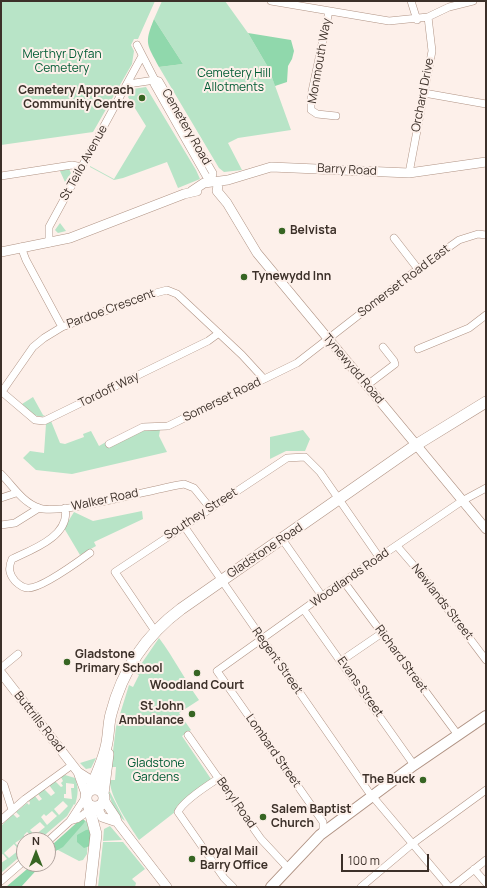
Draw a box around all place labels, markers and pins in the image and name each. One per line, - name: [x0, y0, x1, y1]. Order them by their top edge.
- place label: Cemetery Approach Community Centre: [18, 84, 134, 112]
- marker: Cemetery Approach Community Centre: [137, 93, 147, 103]
- place label: Belvista: [290, 224, 337, 238]
- marker: Belvista: [277, 226, 287, 236]
- place label: Tynewydd Inn: [252, 270, 331, 284]
- marker: Tynewydd Inn: [239, 272, 249, 282]
- place label: Gladstone Primary School: [75, 648, 163, 676]
- marker: Gladstone Primary School: [62, 657, 72, 667]
- marker: Woodland Court: [192, 668, 202, 678]
- place label: Woodland Court: [150, 679, 244, 693]
- place label: St John Ambulance: [119, 700, 184, 728]
- marker: St John Ambulance: [187, 709, 197, 719]
- place label: The Buck: [362, 773, 415, 787]
- marker: The Buck: [418, 775, 428, 785]
- place label: Salem Baptist Church: [271, 803, 352, 831]
- marker: Salem Baptist Church: [258, 812, 268, 822]
- place label: Royal Mail Barry Office: [200, 845, 268, 873]
- marker: Royal Mail Barry Office: [187, 854, 197, 864]

